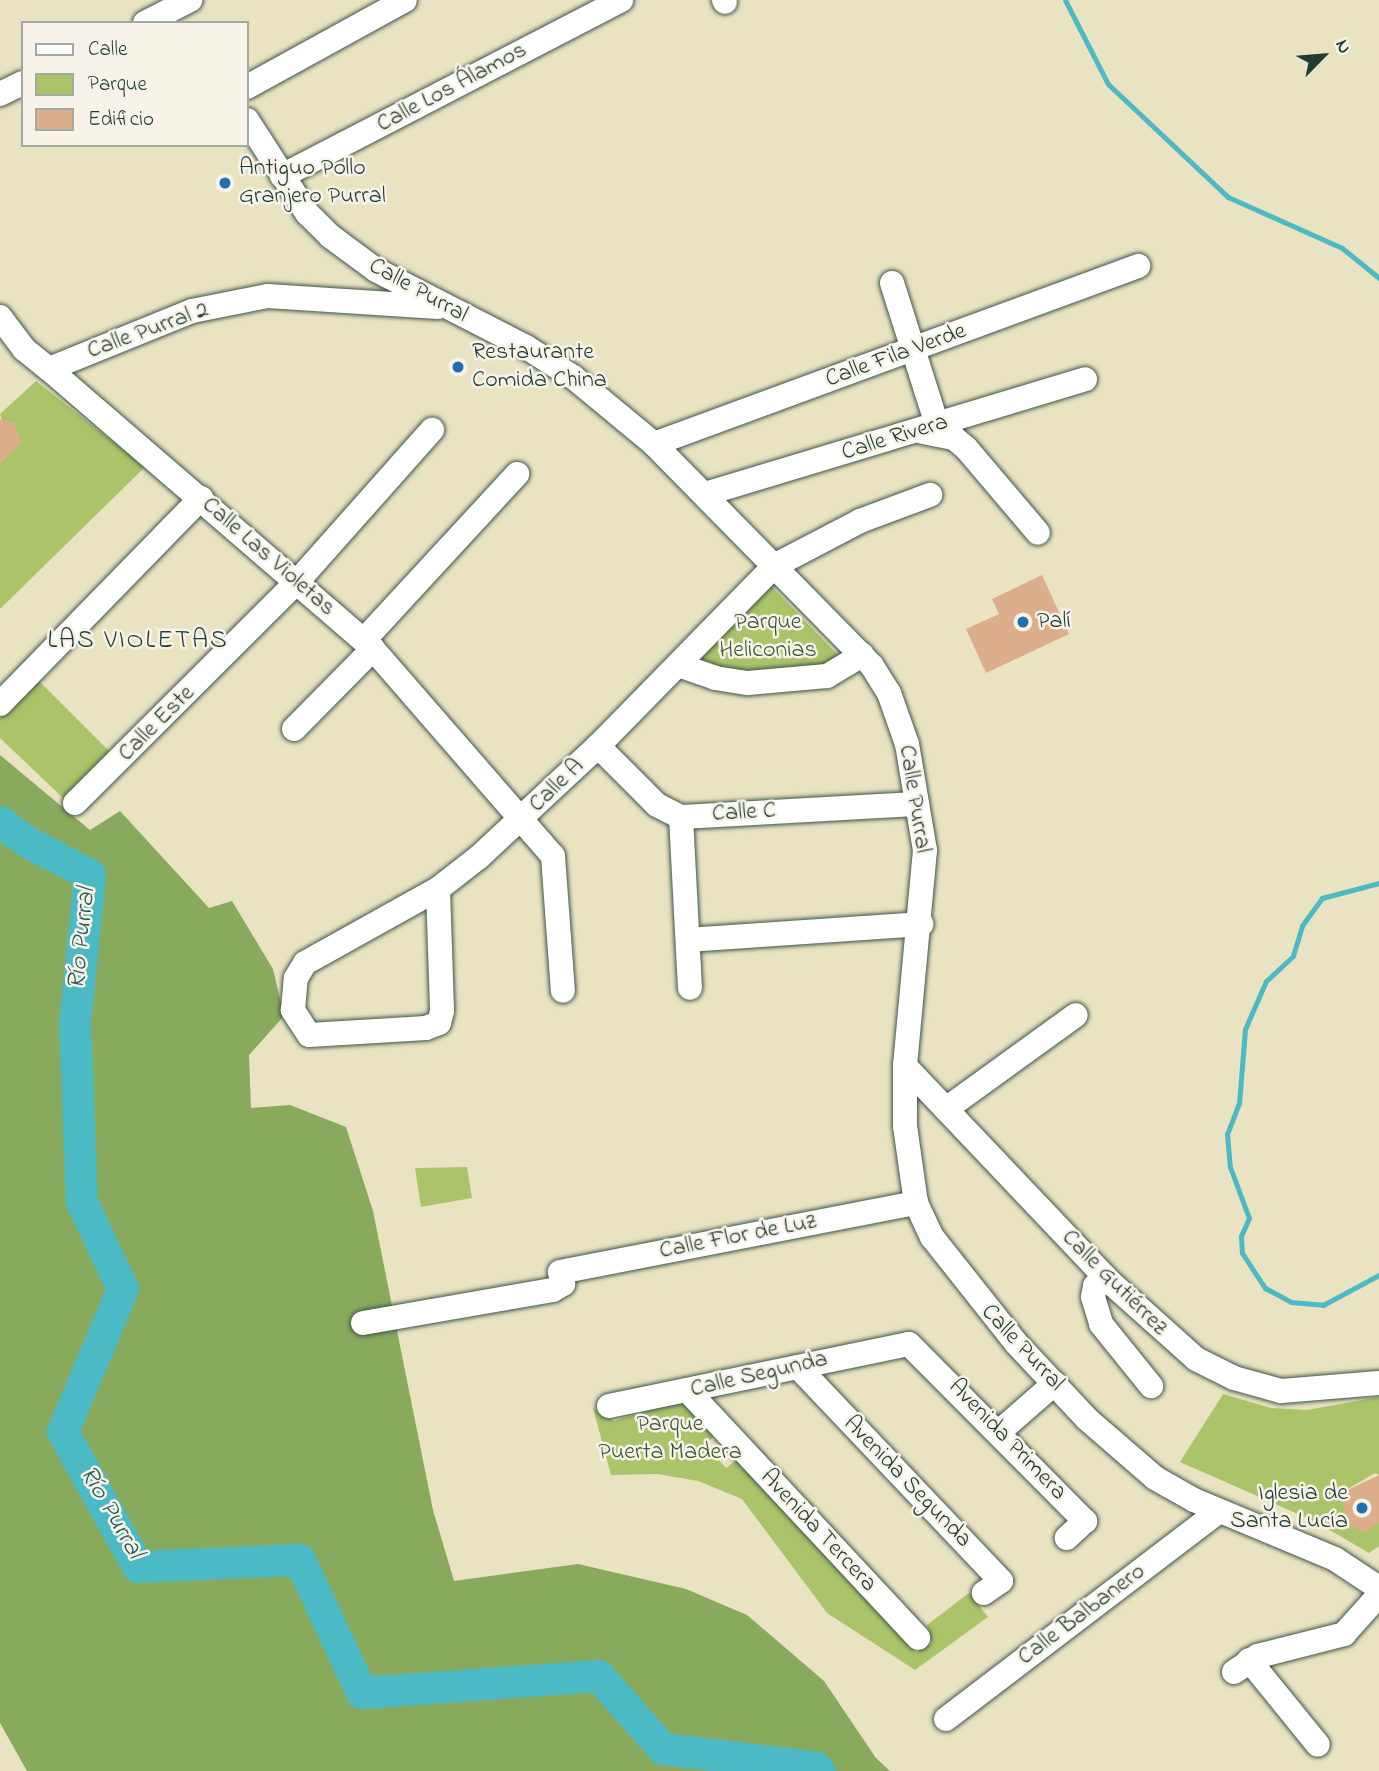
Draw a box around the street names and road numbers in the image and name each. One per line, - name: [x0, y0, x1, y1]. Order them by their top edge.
- street label: Calle Los Álamos: [372, 36, 532, 140]
- street label: Calle Purral: [363, 252, 473, 330]
- street label: Calle Purral 2: [83, 296, 213, 366]
- street label: Calle Fila Verde: [822, 317, 970, 395]
- street label: Calle Rivera: [838, 408, 952, 468]
- street label: Calle Las Violetas: [195, 491, 341, 623]
- street label: Calle Este: [113, 680, 201, 768]
- street label: Calle Purral: [891, 743, 937, 855]
- street label: Calle A: [523, 753, 591, 819]
- street label: Calle C: [711, 797, 777, 829]
- street label: Calle Flor de Luz: [657, 1208, 819, 1266]
- street label: Calle Gutiérrez: [1055, 1224, 1173, 1342]
- street label: Calle Purral: [974, 1298, 1070, 1398]
- street label: Calle Segunda: [688, 1345, 830, 1405]
- street label: Avenida Primera: [942, 1373, 1072, 1507]
- street label: Avenida Segunda: [837, 1410, 977, 1554]
- street label: Avenida Tercera: [754, 1463, 882, 1599]
- street label: Calle Balbanero: [1013, 1558, 1151, 1672]

